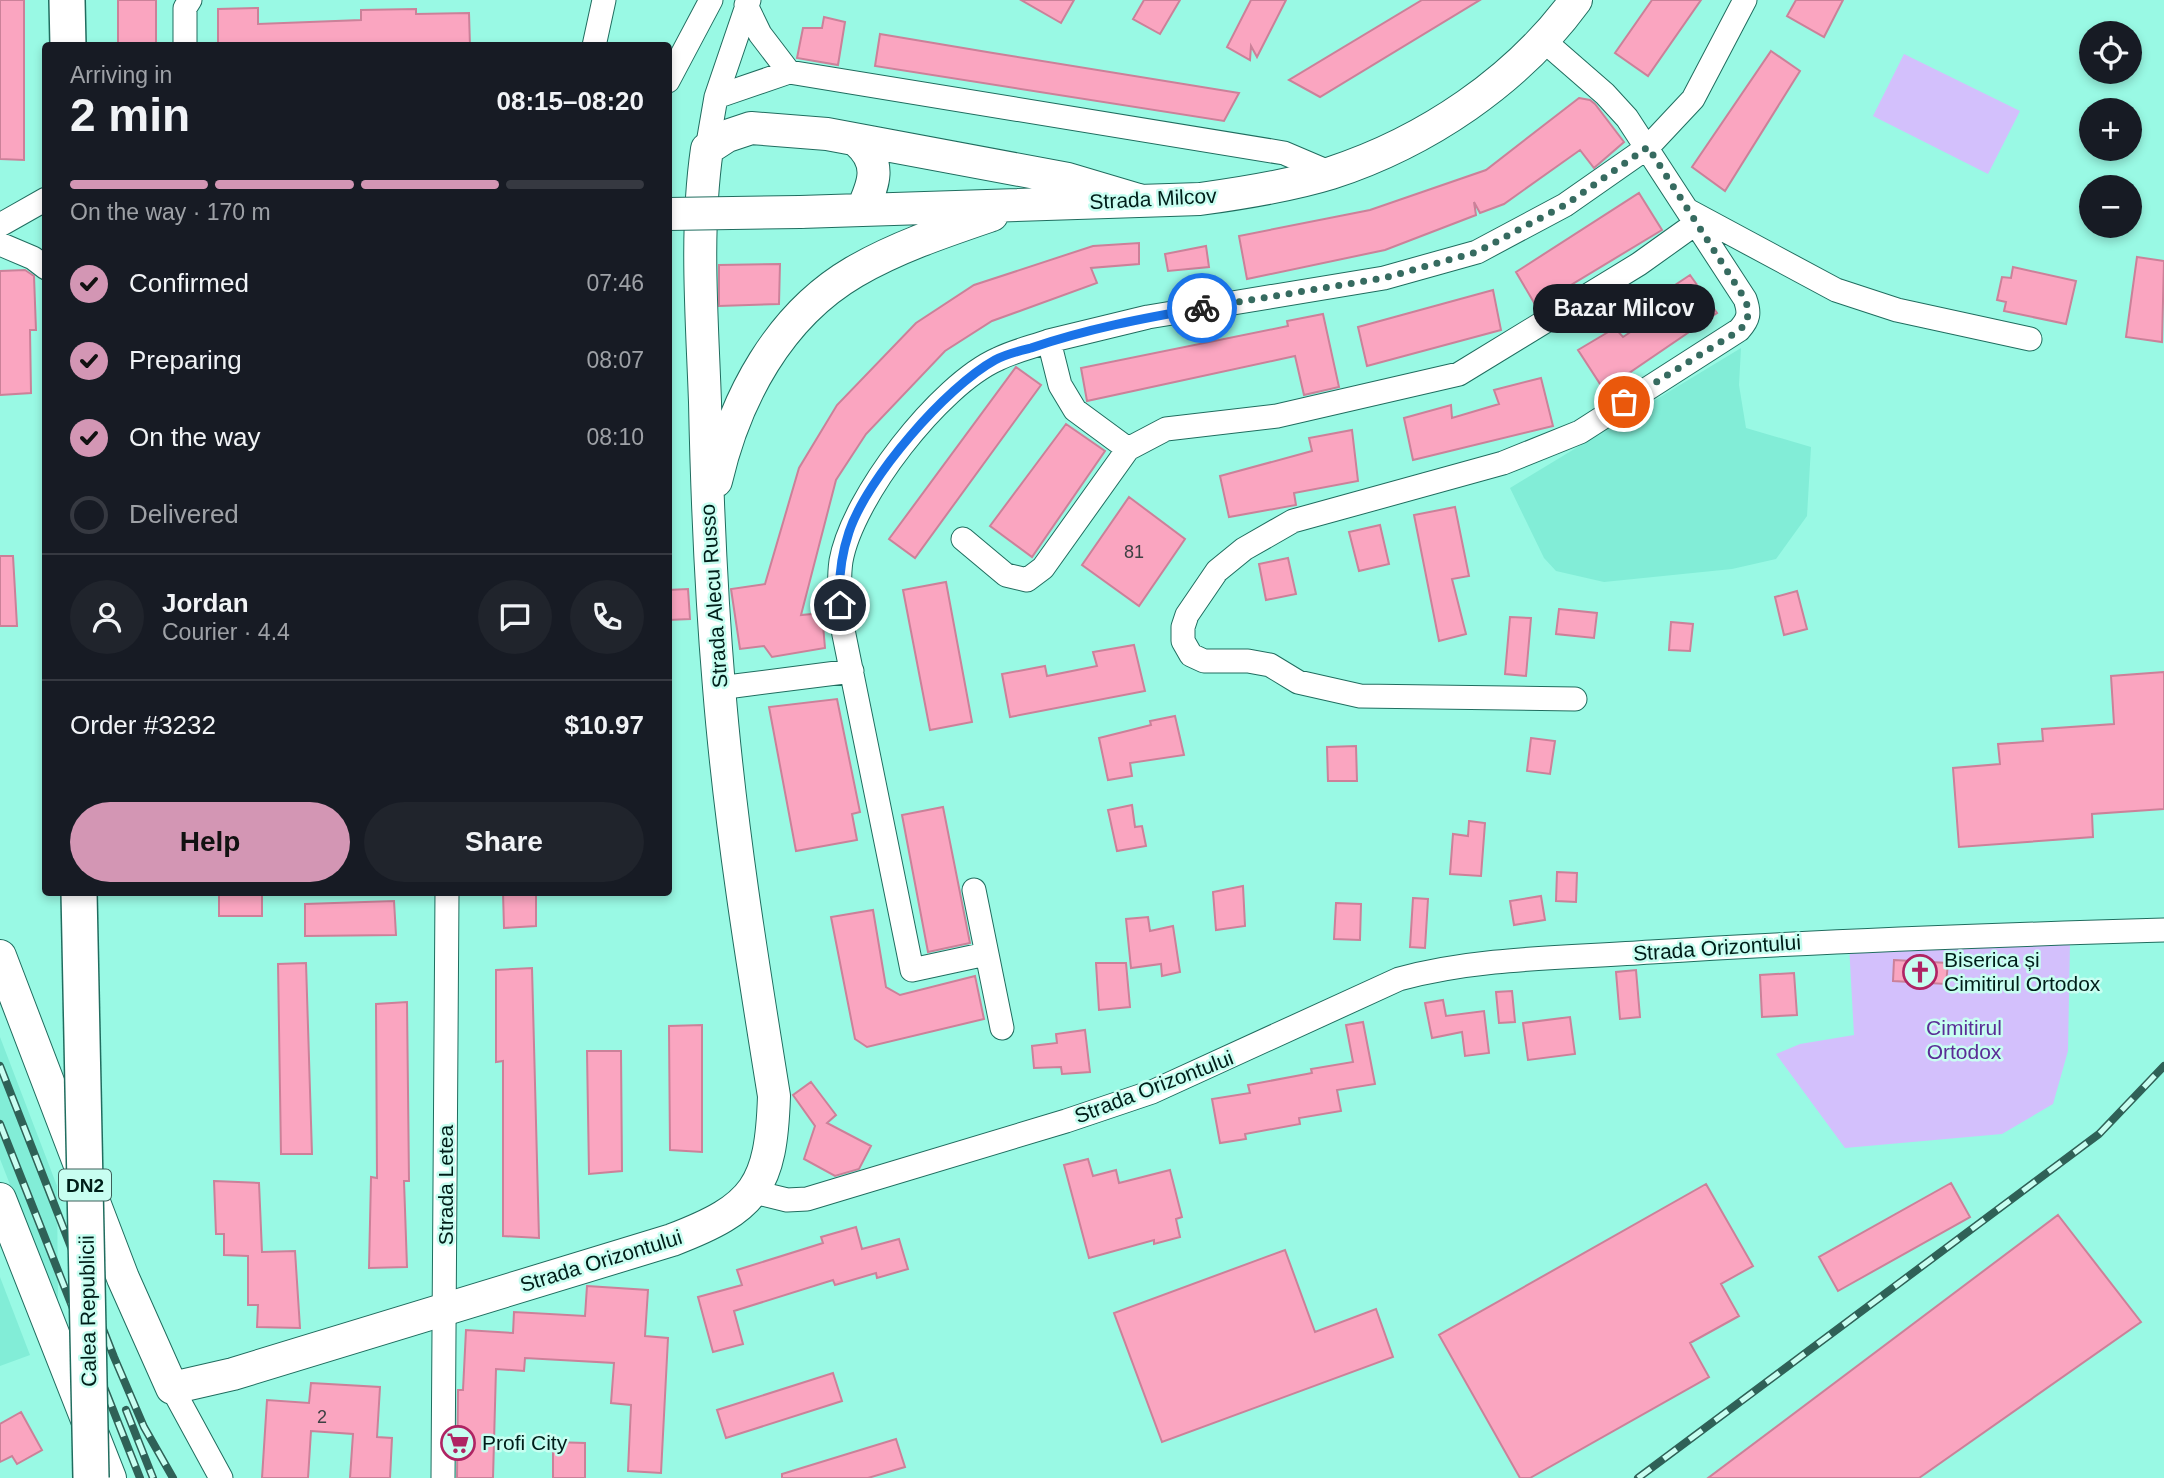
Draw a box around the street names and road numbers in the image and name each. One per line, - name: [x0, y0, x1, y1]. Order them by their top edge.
- street label: Strada Milcov: [1089, 184, 1218, 213]
- street label: Strada Alecu Russo: [696, 503, 731, 689]
- street label: Strada Orizontului: [1632, 930, 1802, 965]
- street label: Strada Orizontului: [1071, 1046, 1236, 1127]
- street label: Strada Letea: [434, 1125, 457, 1245]
- road number: DN2: [59, 1170, 111, 1200]
- street label: Strada Orizontului: [517, 1225, 685, 1296]
- street label: Calea Republicii: [75, 1235, 100, 1387]

